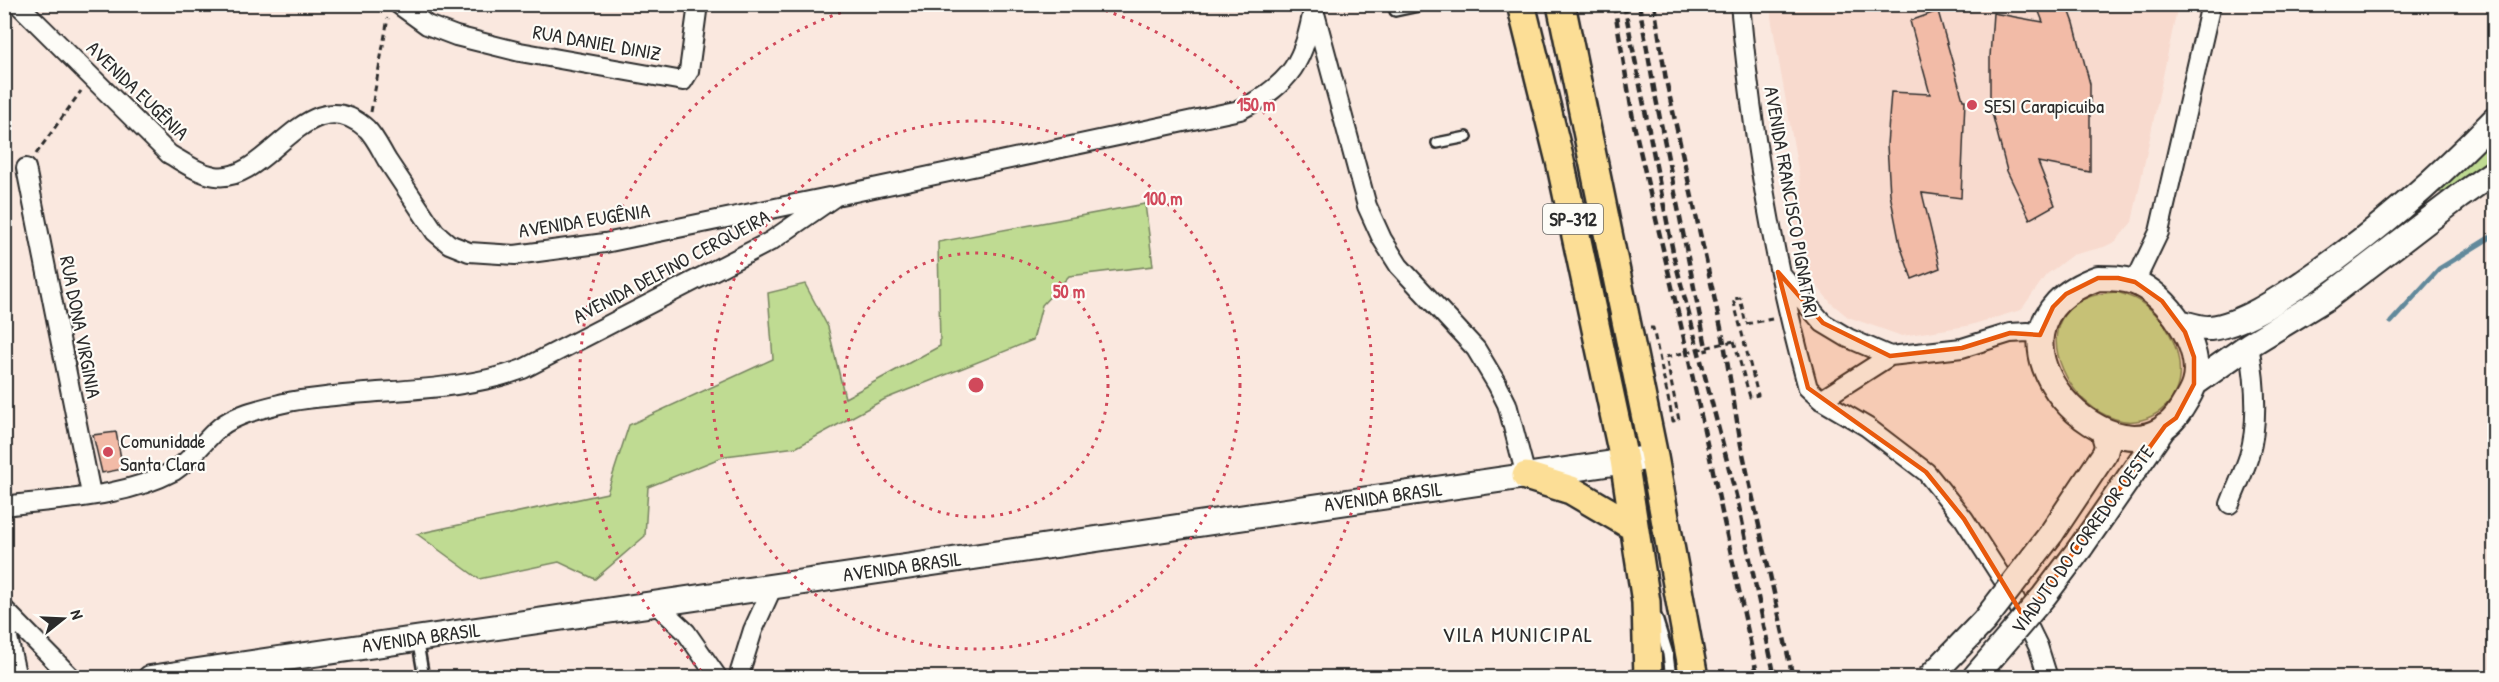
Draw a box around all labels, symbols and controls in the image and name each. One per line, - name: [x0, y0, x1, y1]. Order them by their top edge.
- street label: RUA DANIEL DINIZ: [531, 17, 663, 67]
- street label: AVENIDA EUGÊNIA: [81, 34, 195, 146]
- street label: AVENIDA FRANCISCO PIGNATARI: [1758, 84, 1826, 320]
- text: 150 m: [1237, 92, 1275, 117]
- place label: SESI Carapicuiba: [1984, 92, 2104, 119]
- marker: SESI Carapicuiba: [1965, 98, 1979, 112]
- text: 100 m: [1143, 186, 1183, 211]
- street label: AVENIDA EUGÊNIA: [516, 196, 652, 244]
- street label: AVENIDA DELFINO CERQUEIRA: [568, 203, 774, 329]
- road number: SP-312: [1543, 204, 1603, 234]
- street label: RUA DONA VIRGINIA: [54, 254, 108, 401]
- text: 50 m: [1053, 279, 1085, 304]
- centre of rings: [966, 375, 986, 395]
- place label: Comunidade Santa Clara: [120, 427, 206, 477]
- street label: VIADUTO DO CORREDOR OESTE: [2004, 439, 2160, 639]
- marker: Comunidade Santa Clara: [101, 445, 115, 459]
- street label: AVENIDA BRASIL: [1322, 474, 1444, 518]
- street label: AVENIDA BRASIL: [841, 544, 963, 588]
- north arrow: [33, 589, 93, 649]
- text: N: [65, 607, 89, 622]
- street label: AVENIDA BRASIL: [360, 615, 482, 659]
- district label: VILA MUNICIPAL: [1442, 619, 1594, 649]

